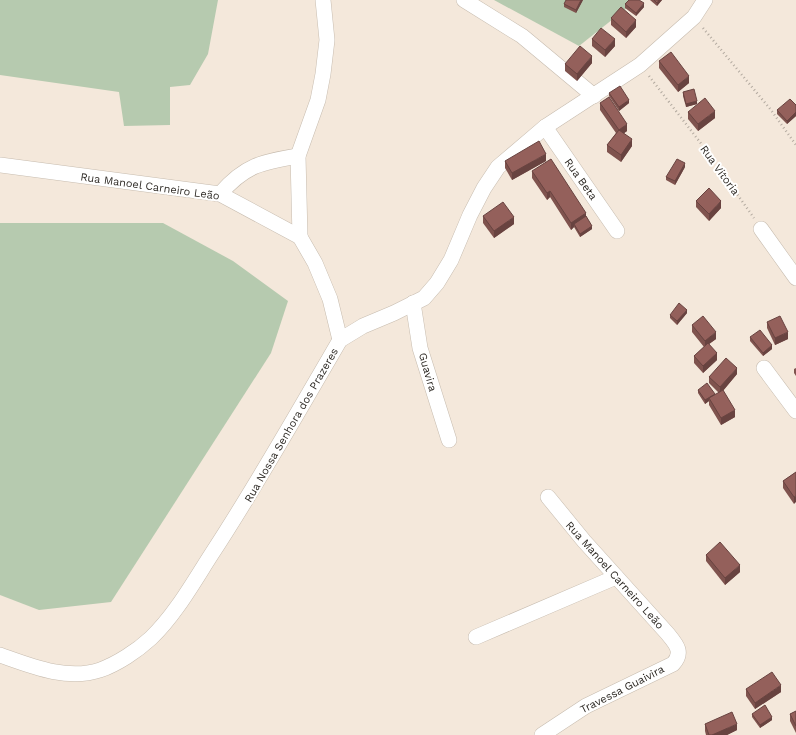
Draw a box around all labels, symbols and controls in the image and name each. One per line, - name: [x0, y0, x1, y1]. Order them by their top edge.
- street label: Rua Vitoria: [697, 143, 742, 198]
- street label: Rua Beta: [562, 156, 600, 203]
- street label: Rua Manoel Carneiro Leão: [80, 170, 220, 203]
- street label: Rua Nossa Senhora dos Prazeres: [242, 346, 341, 505]
- street label: Guavira: [416, 351, 439, 393]
- street label: Rua Manoel Carneiro Leão: [563, 519, 666, 632]
- street label: Travessa Guaivira: [578, 663, 667, 716]

